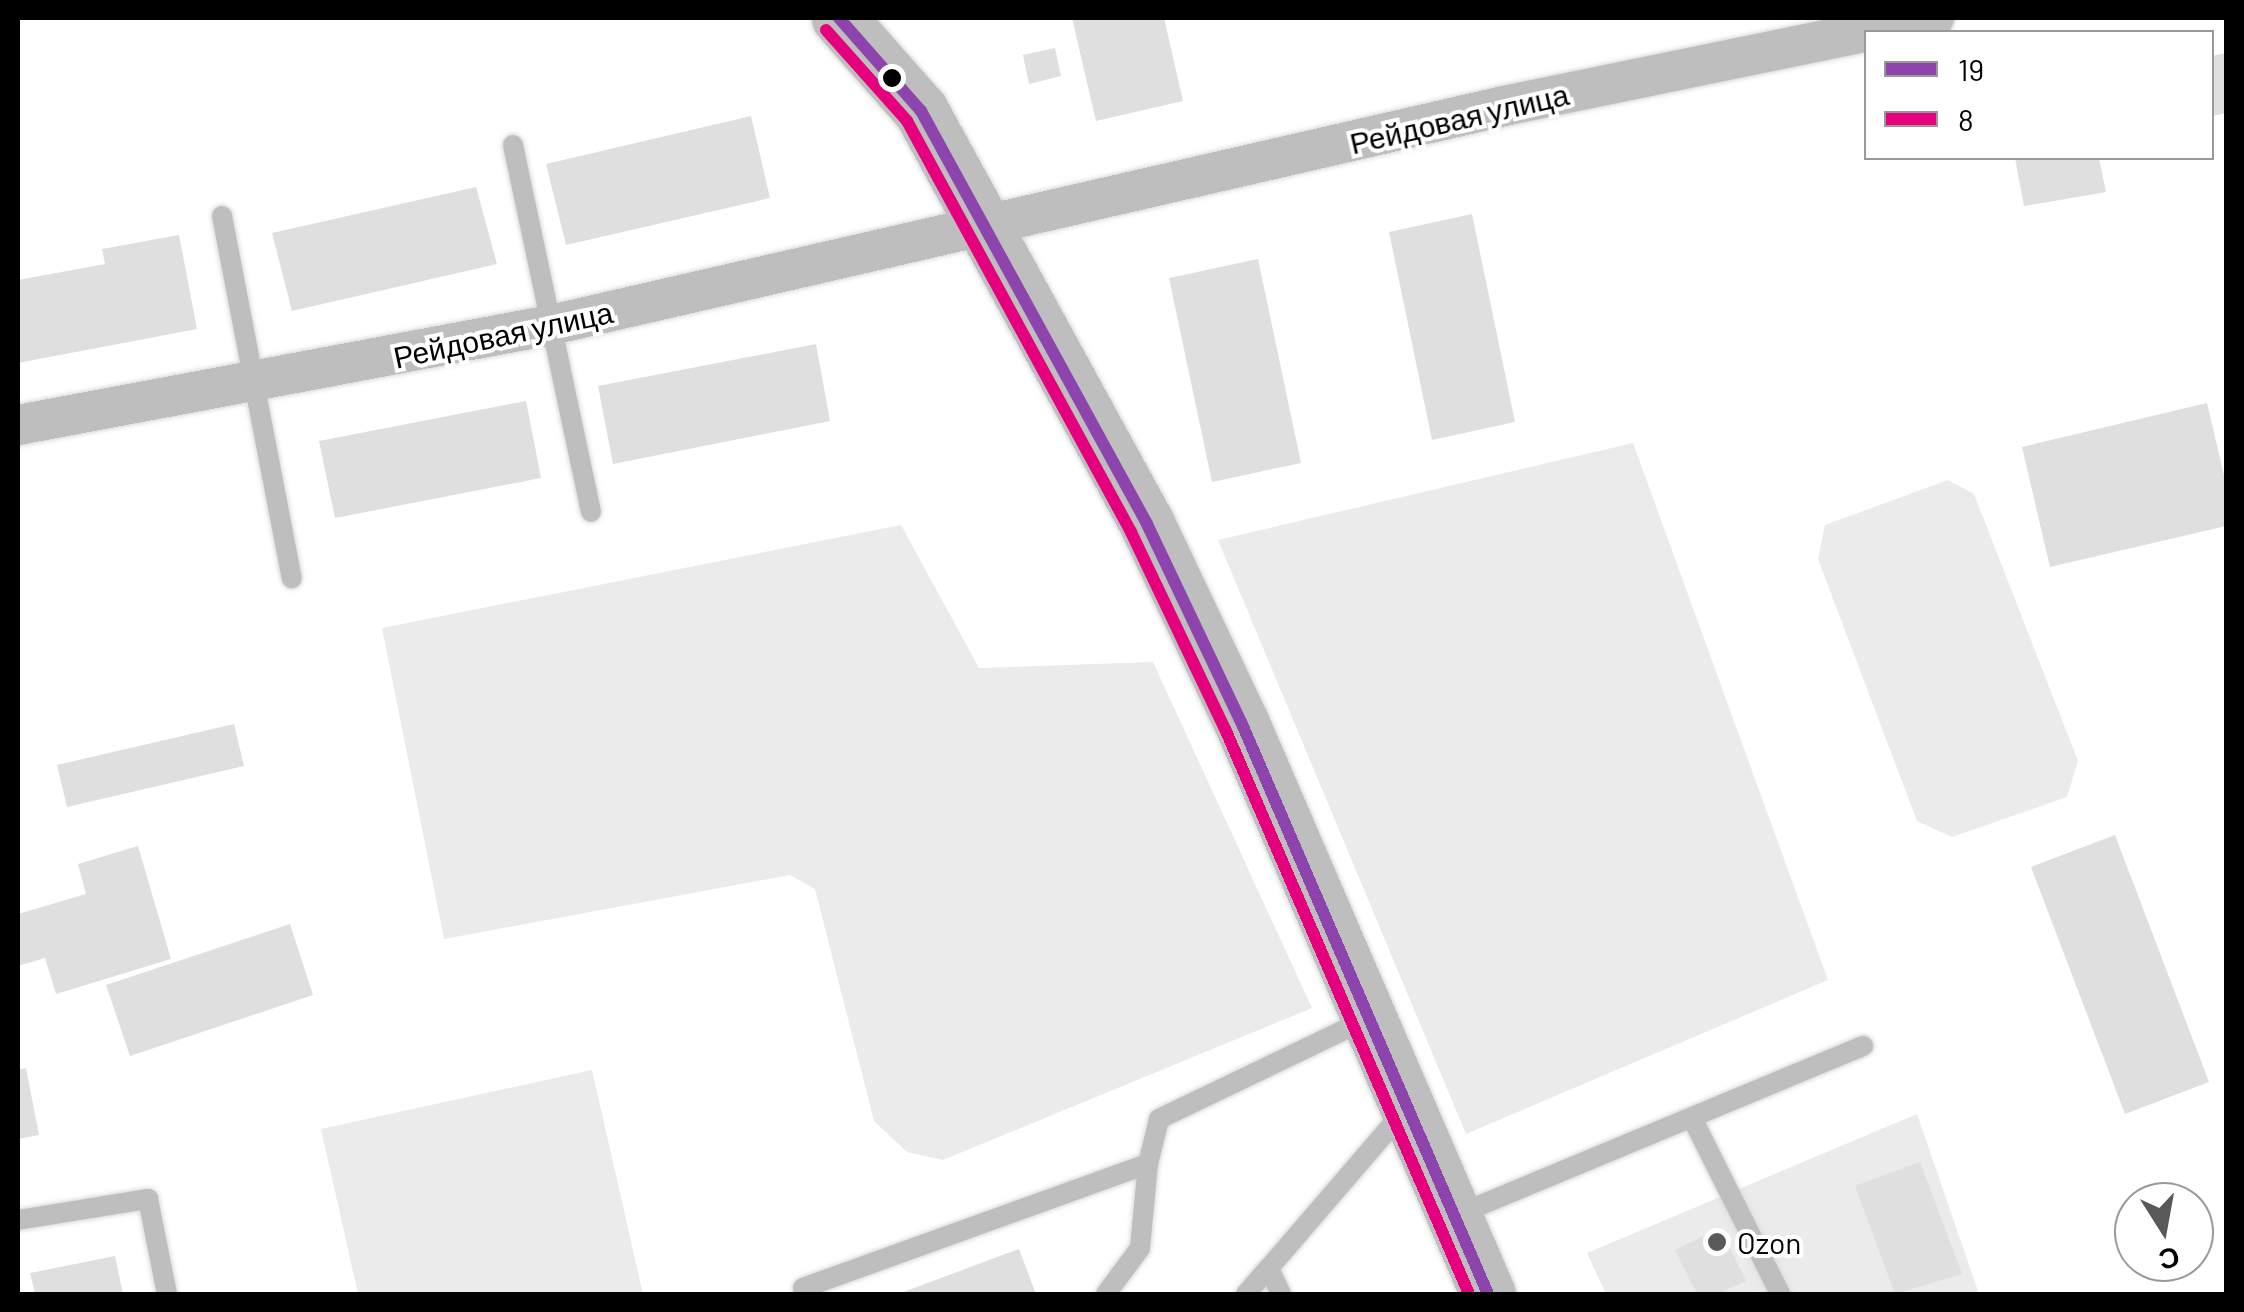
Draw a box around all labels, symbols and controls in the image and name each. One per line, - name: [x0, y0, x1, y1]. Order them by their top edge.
- legend: [1864, 30, 2214, 160]
- text: 19: [1958, 51, 1984, 87]
- unlabelled marker: [882, 68, 902, 88]
- street label: Рейдовая улица: [1346, 75, 1572, 161]
- text: 8: [1958, 101, 1974, 137]
- street label: Рейдовая улица: [390, 293, 616, 375]
- north arrow: [2114, 1182, 2214, 1282]
- place label: Ozon: [1737, 1224, 1802, 1260]
- marker: Ozon: [1706, 1231, 1728, 1253]
- text: С: [2156, 1241, 2183, 1278]

